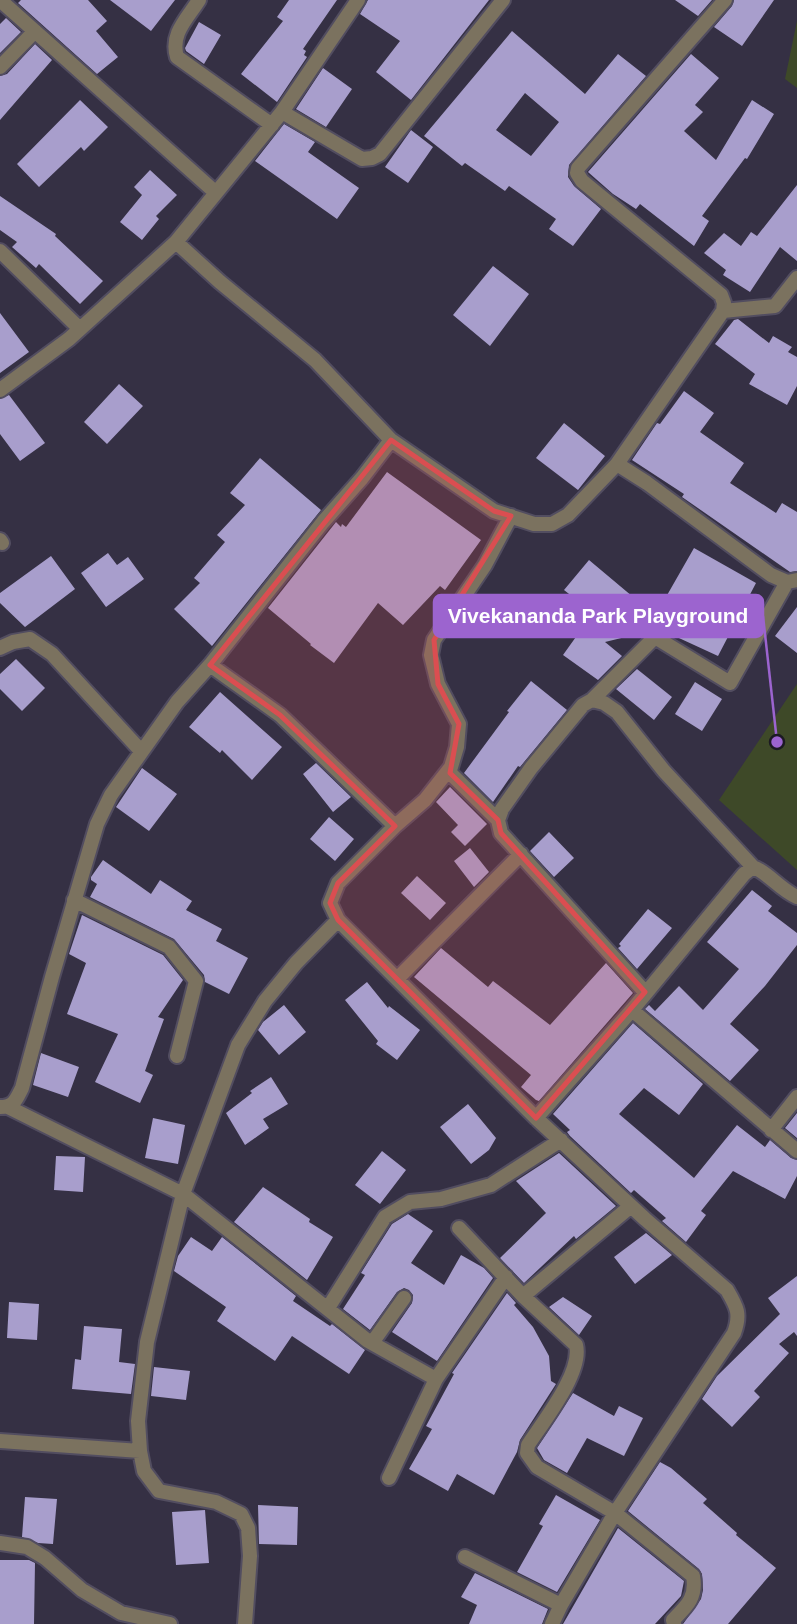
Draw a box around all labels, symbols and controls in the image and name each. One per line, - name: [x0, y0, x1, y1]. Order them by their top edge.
- callout: Vivekananda Park Playground: [434, 595, 763, 637]
- text: Vivekananda Park Playground: [448, 604, 748, 627]

